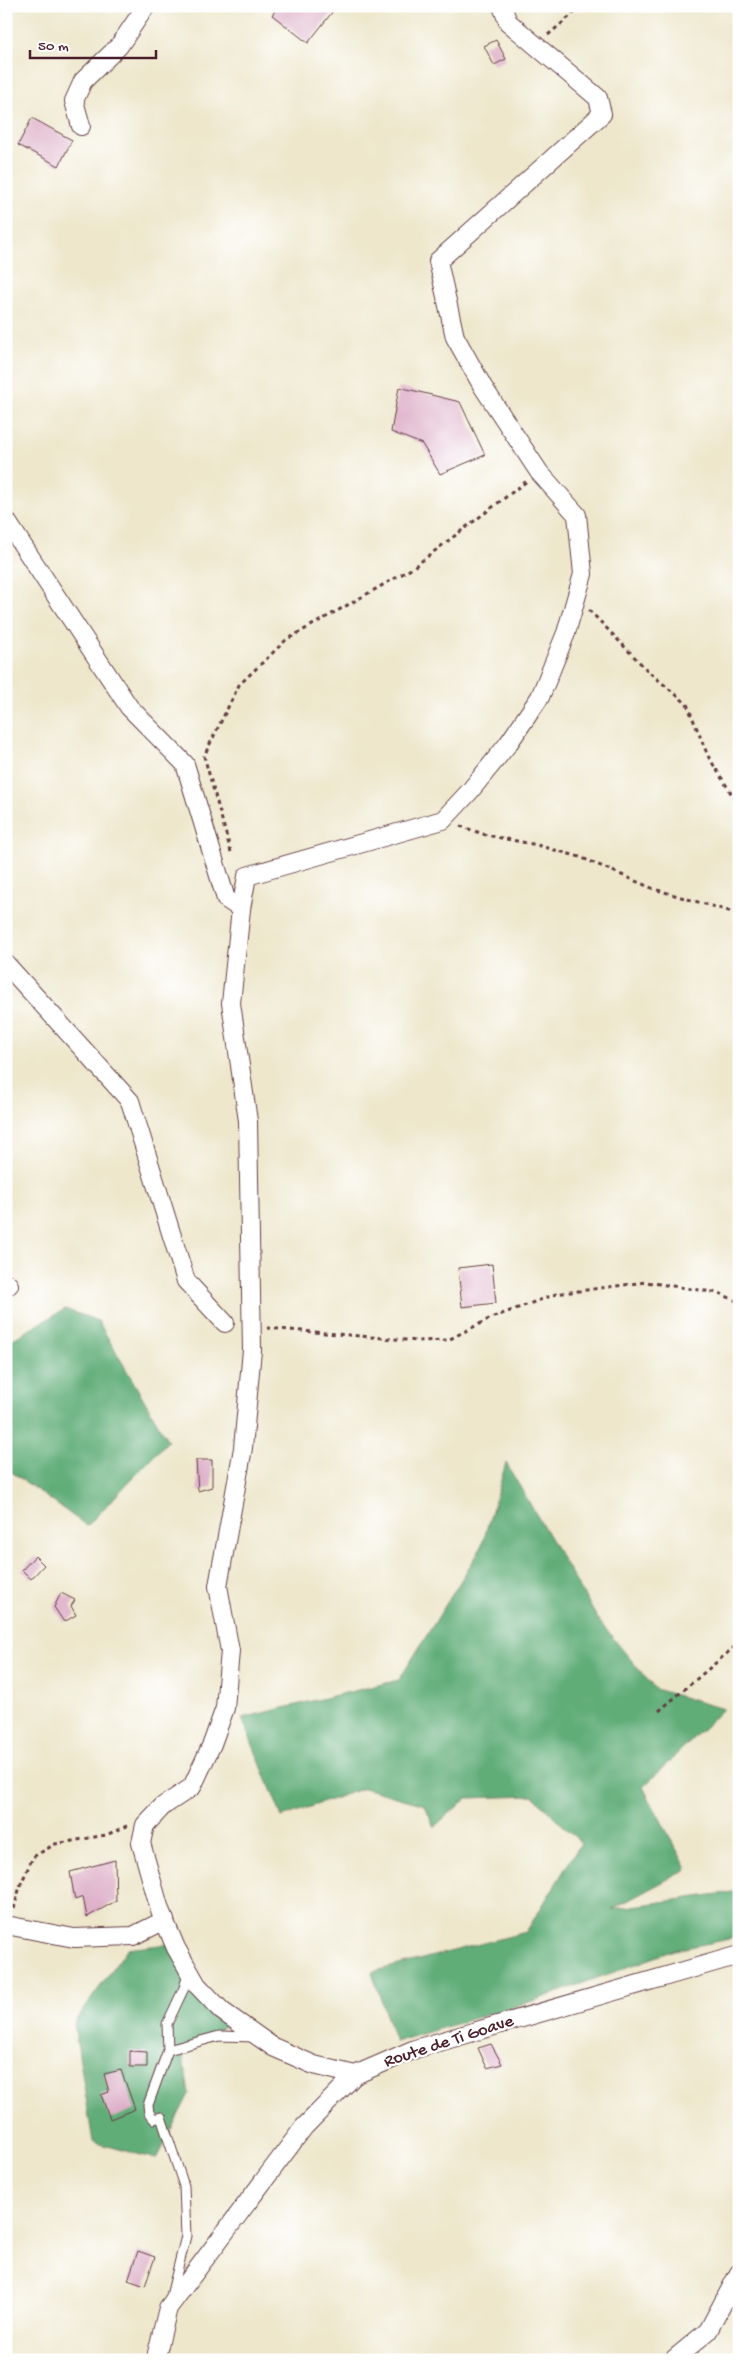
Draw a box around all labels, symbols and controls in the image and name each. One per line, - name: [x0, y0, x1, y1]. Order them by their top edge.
- scale bar: [30, 28, 156, 60]
- text: 50 m: [38, 38, 69, 56]
- street label: Route de Ti Goave: [381, 2011, 517, 2073]

